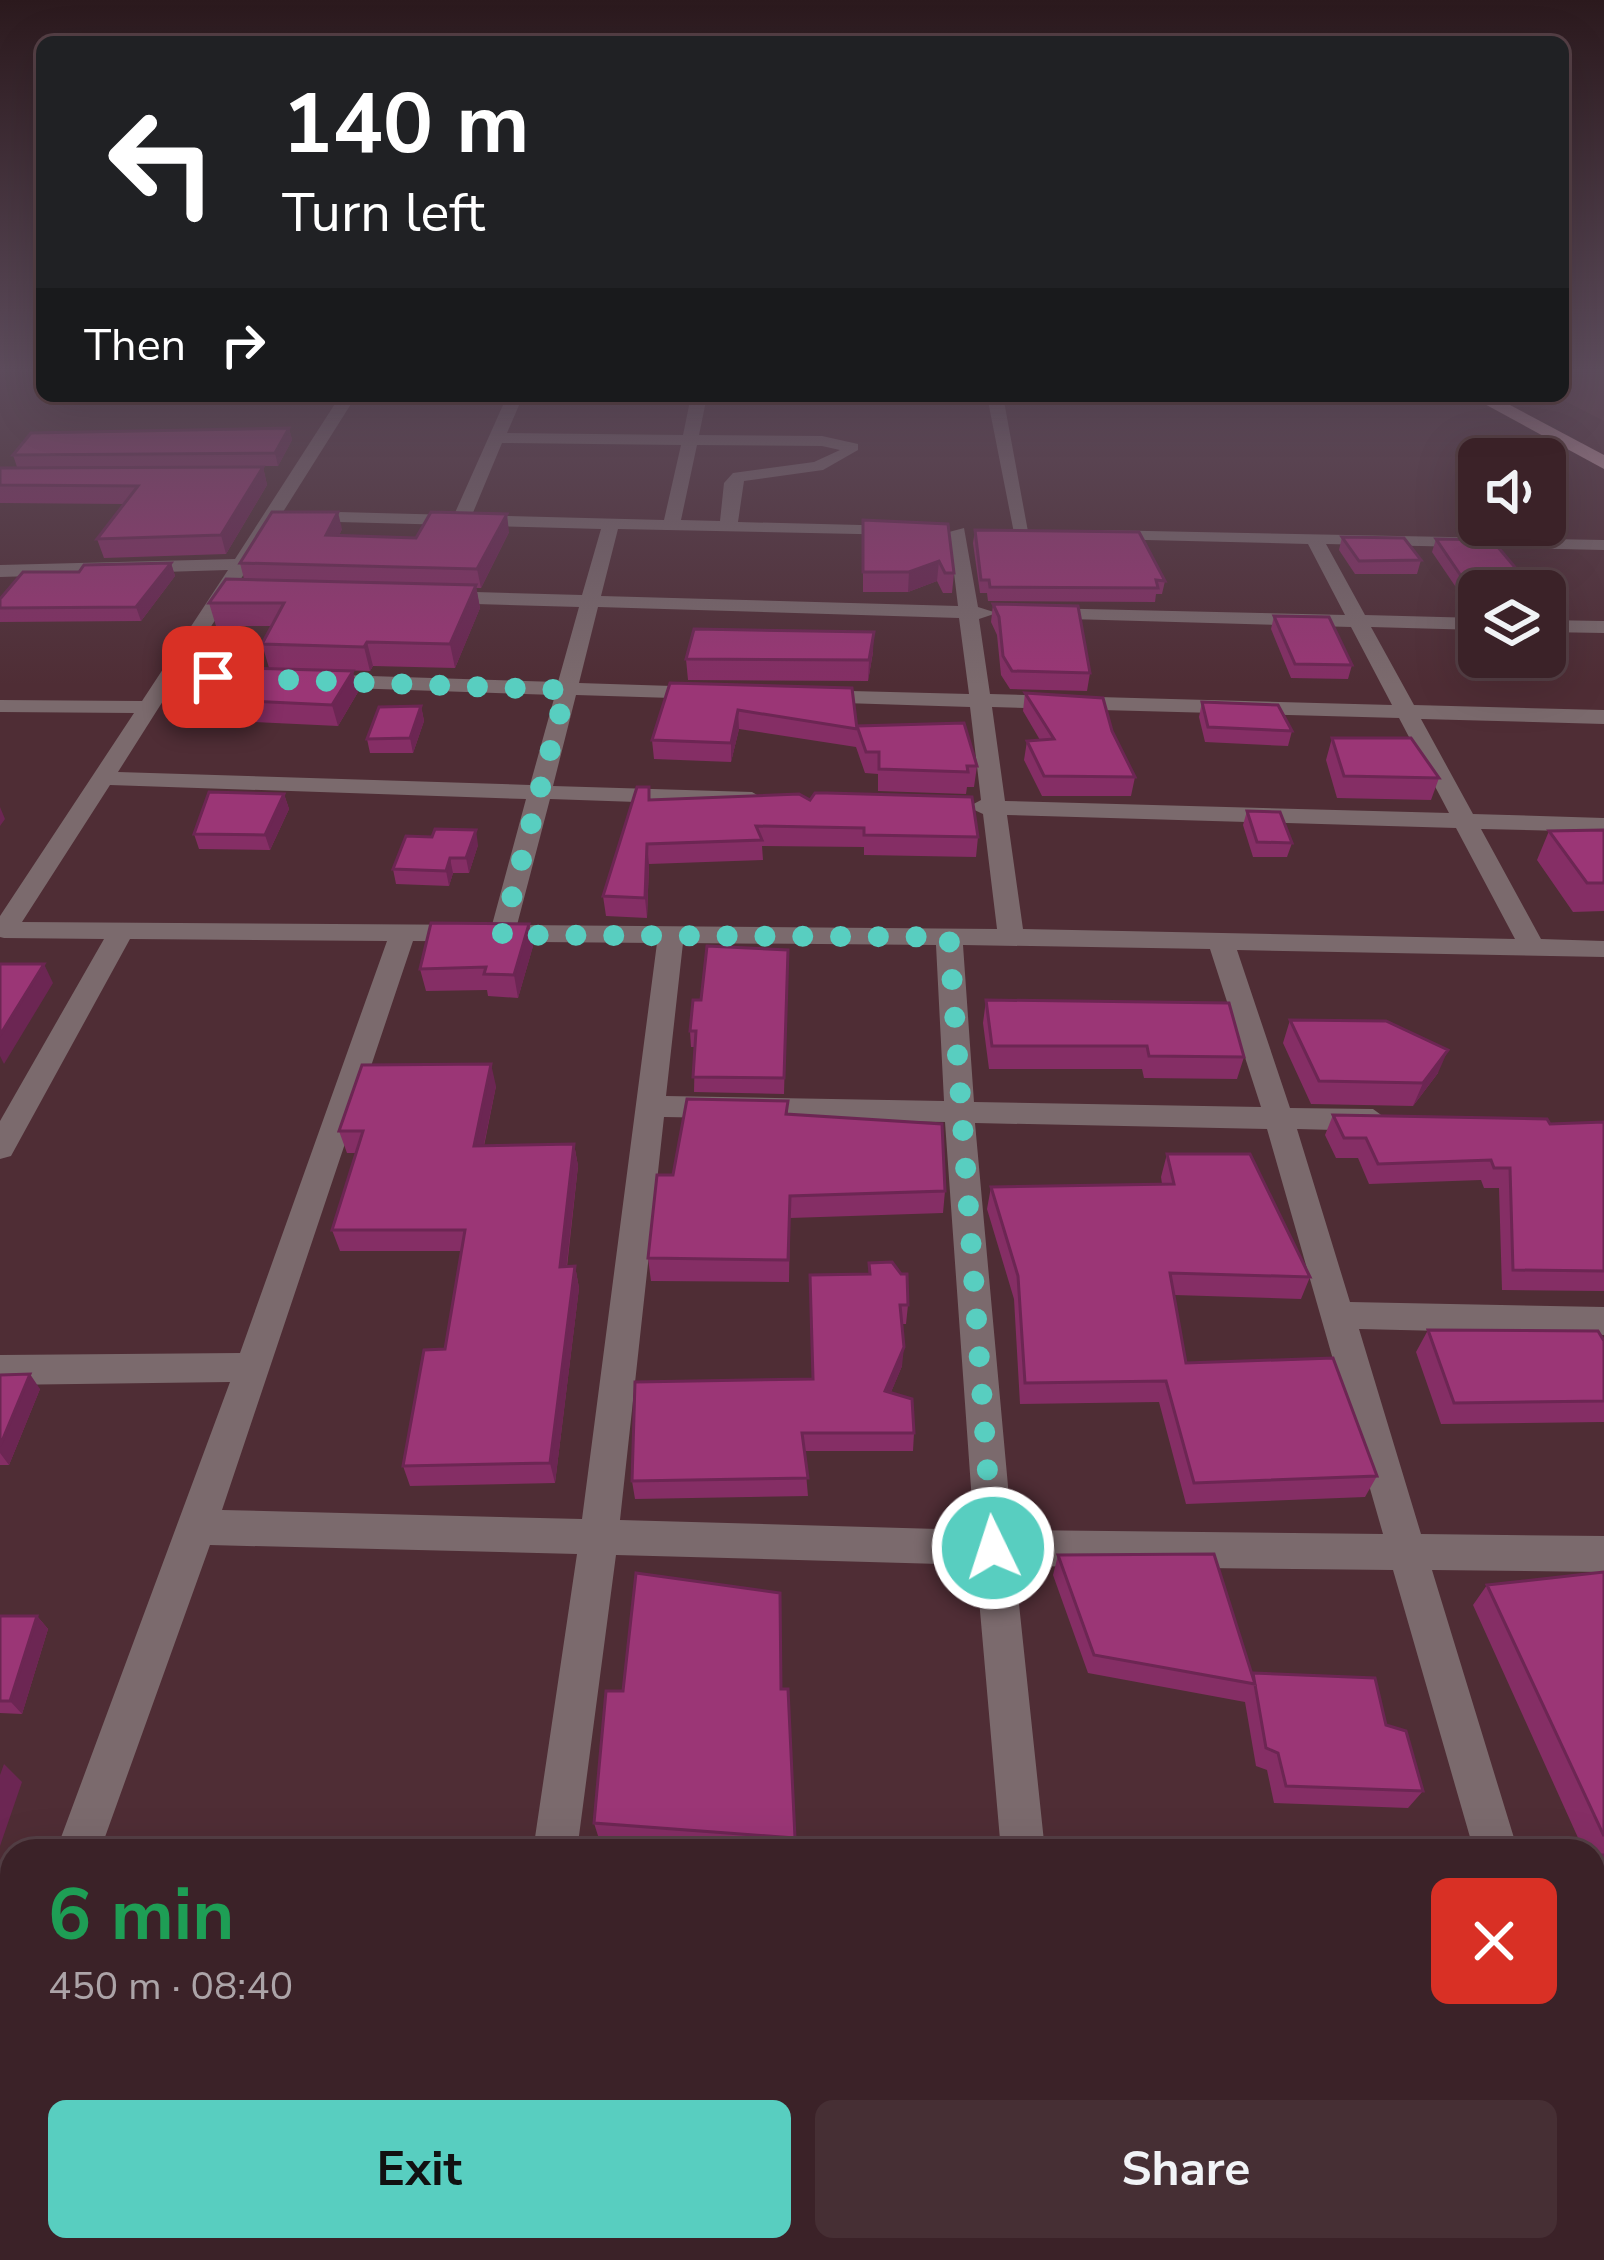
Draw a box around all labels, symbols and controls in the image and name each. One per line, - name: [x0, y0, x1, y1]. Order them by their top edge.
- text: 140 m: [282, 67, 530, 182]
- icon: left: [84, 84, 240, 240]
- text: Turn left: [282, 176, 485, 250]
- icon: right: [210, 312, 276, 378]
- text: Then: [84, 315, 186, 376]
- map controls: [1458, 438, 1566, 678]
- button: sound: [1458, 438, 1566, 546]
- button: layers: [1458, 570, 1566, 678]
- pin: [162, 626, 264, 728]
- icon: arrive: [180, 644, 246, 710]
- position arrow: [930, 1485, 1056, 1611]
- text: 6 min: [48, 1866, 234, 1964]
- button: close: [1431, 1878, 1557, 2004]
- text: 450 m · 08:40: [48, 1960, 293, 2013]
- button: Exit: [48, 2100, 791, 2238]
- button: Share: [815, 2100, 1557, 2238]

